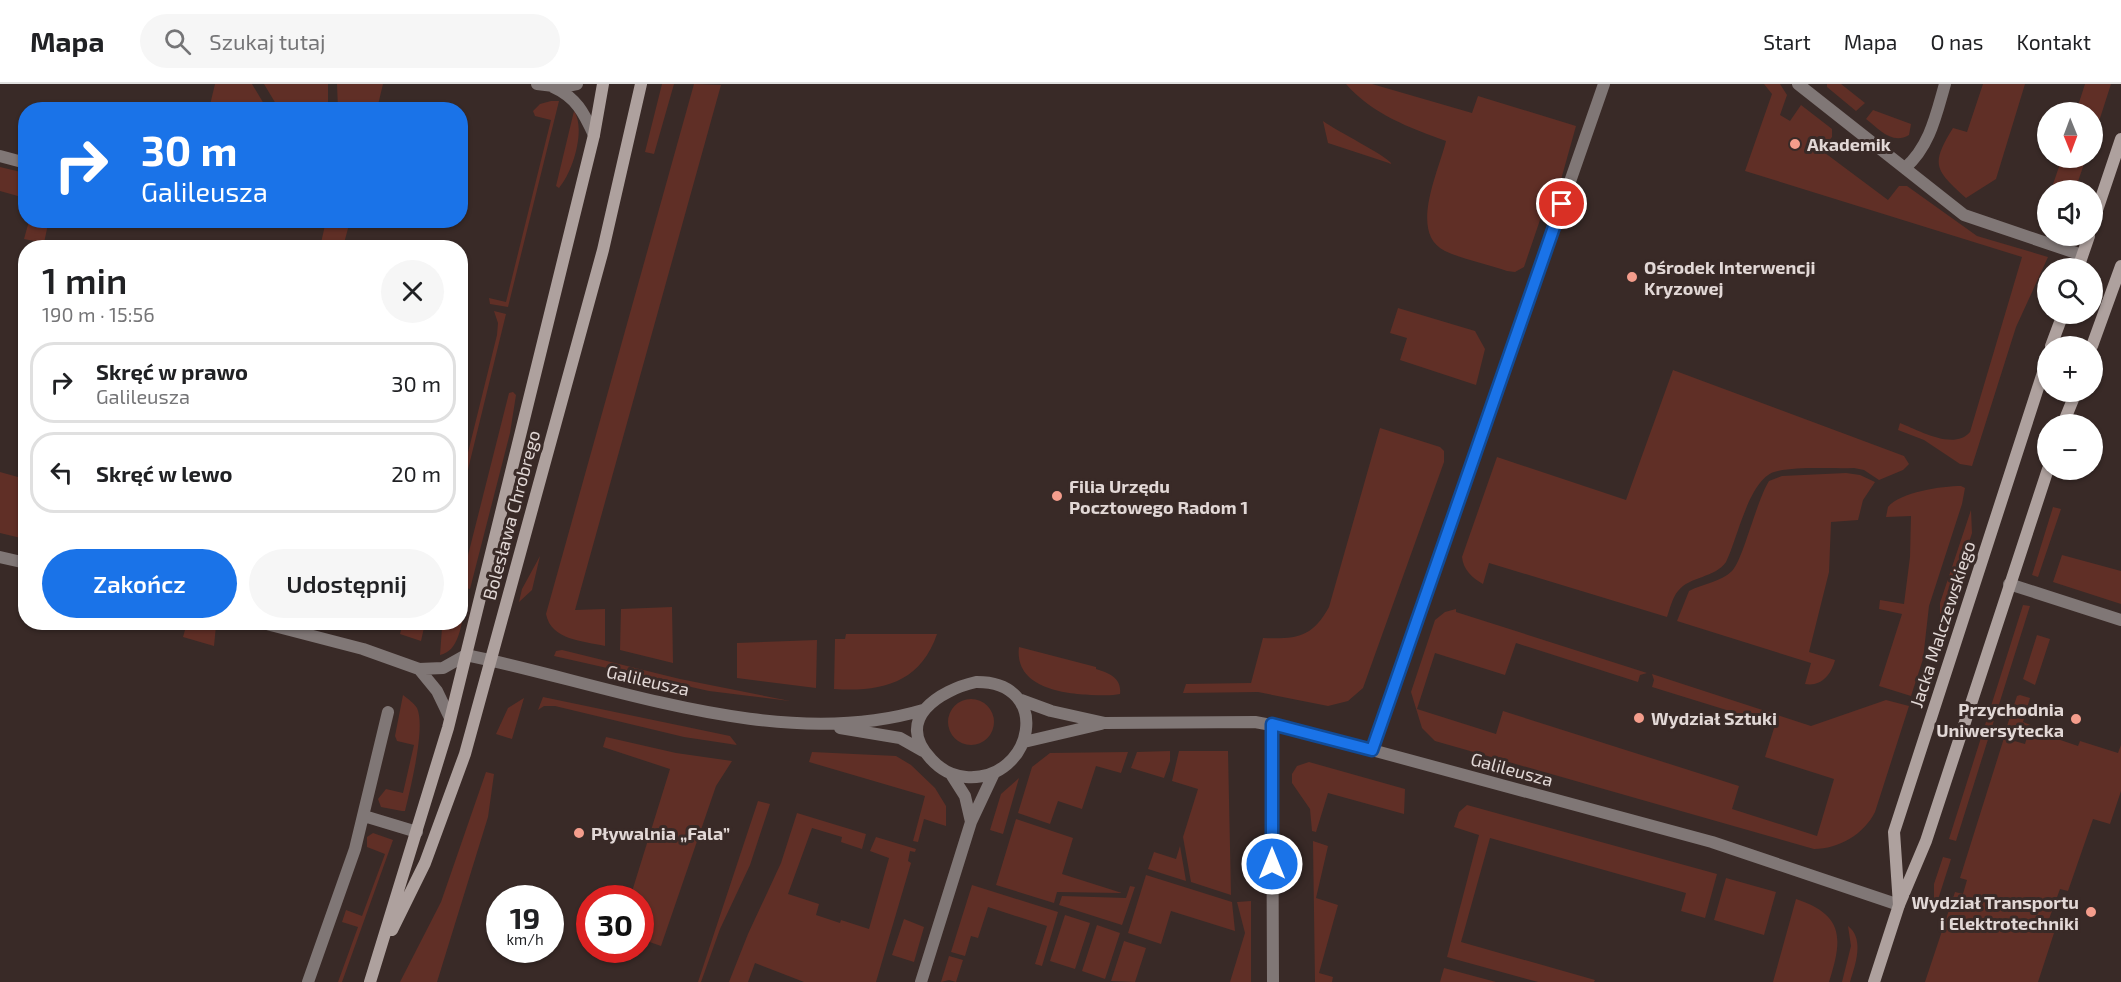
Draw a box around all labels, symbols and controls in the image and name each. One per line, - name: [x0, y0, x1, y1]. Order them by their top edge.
- search box: [140, 14, 560, 68]
- text: Mapa: [30, 24, 104, 58]
- icon: search: [161, 25, 194, 58]
- text: Szukaj tutaj: [209, 28, 326, 54]
- text: Start: [1763, 29, 1811, 54]
- text: Mapa: [1844, 29, 1897, 54]
- text: O nas: [1930, 29, 1984, 54]
- text: Kontakt: [2017, 29, 2091, 54]
- north arrow: [2037, 102, 2103, 168]
- map controls: [2037, 102, 2103, 480]
- text: 30 m: [141, 124, 237, 174]
- icon: right: [42, 126, 120, 204]
- place label: Akademik: [1807, 133, 1891, 155]
- marker: Akademik: [1788, 137, 1802, 151]
- text: Galileusza: [141, 175, 268, 207]
- pin: [1536, 178, 1587, 229]
- button: sound: [2037, 180, 2103, 246]
- icon: arrive: [1545, 187, 1578, 220]
- place label: Ośrodek Interwencji Kryzowej: [1644, 256, 1815, 299]
- text: 1 min: [42, 258, 127, 301]
- button: search: [2037, 258, 2103, 324]
- button: close: [381, 260, 444, 323]
- marker: Ośrodek Interwencji Kryzowej: [1625, 270, 1639, 284]
- text: 190 m · 15:56: [42, 302, 155, 326]
- button: +: [2037, 336, 2103, 402]
- text: Skręć w prawo: [96, 358, 248, 384]
- icon: right: [45, 366, 78, 399]
- text: 30 m: [391, 370, 441, 396]
- text: Galileusza: [96, 384, 190, 408]
- button: −: [2037, 414, 2103, 480]
- street label: Bolesława Chrobrego: [478, 428, 544, 602]
- icon: left: [45, 456, 78, 489]
- text: Skręć w lewo: [96, 460, 233, 486]
- text: 20 m: [391, 460, 441, 486]
- place label: Filia Urzędu Pocztowego Radom 1: [1069, 475, 1248, 518]
- marker: Filia Urzędu Pocztowego Radom 1: [1050, 489, 1064, 503]
- street label: Jacka Malczewskiego: [1905, 538, 1979, 710]
- button: Zakończ: [42, 549, 237, 618]
- button: Udostępnij: [249, 549, 444, 618]
- street label: Galileusza: [604, 660, 692, 700]
- place label: Przychodnia Uniwersytecka: [1936, 698, 2064, 741]
- place label: Wydział Sztuki: [1651, 707, 1777, 729]
- marker: Wydział Sztuki: [1632, 711, 1646, 725]
- marker: Przychodnia Uniwersytecka: [2069, 712, 2083, 726]
- street label: Galileusza: [1468, 747, 1556, 791]
- place label: Pływalnia „Fala”: [591, 822, 730, 844]
- marker: Pływalnia „Fala”: [572, 826, 586, 840]
- position arrow: [1240, 832, 1304, 896]
- speed limit sign: 30: [576, 885, 654, 963]
- place label: Wydział Transportu i Elektrotechniki: [1912, 891, 2079, 934]
- text: 19: [510, 899, 540, 935]
- marker: Wydział Transportu i Elektrotechniki: [2084, 905, 2098, 919]
- text: km/h: [506, 930, 544, 948]

